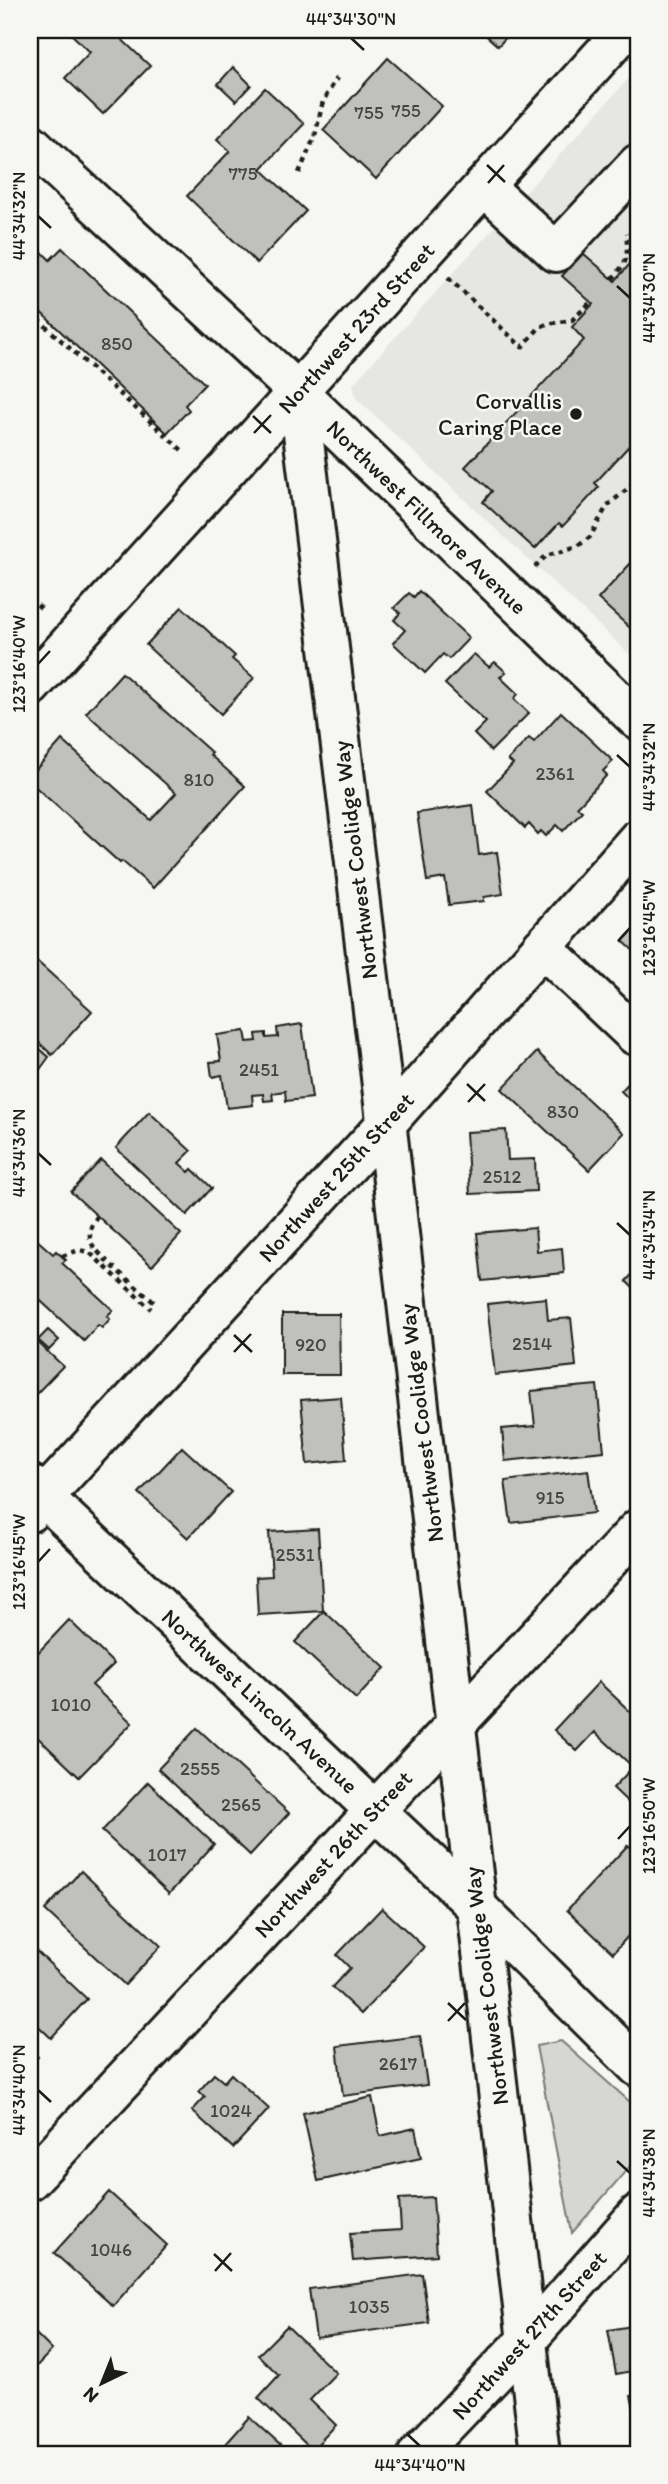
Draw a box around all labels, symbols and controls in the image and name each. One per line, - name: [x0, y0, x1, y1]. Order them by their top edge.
- text: 44°34'30"N: [306, 8, 396, 30]
- house number: 755: [391, 99, 421, 122]
- house number: 755: [354, 101, 384, 124]
- house number: 775: [229, 162, 257, 185]
- text: 44°34'32"N: [8, 172, 30, 260]
- street label: Northwest 23rd Street: [272, 236, 440, 419]
- text: 44°34'30"N: [638, 253, 660, 343]
- house number: 850: [101, 332, 133, 355]
- place label: Corvallis Caring Place: [438, 387, 562, 441]
- marker: Corvallis Caring Place: [568, 406, 584, 422]
- street label: Northwest Fillmore Avenue: [321, 414, 533, 620]
- text: 123°16'40"W: [8, 615, 30, 713]
- text: 44°34'32"N: [638, 723, 660, 811]
- street label: Northwest Coolidge Way: [326, 739, 384, 981]
- house number: 2361: [535, 762, 575, 785]
- house number: 810: [184, 768, 214, 791]
- text: 123°16'45"W: [638, 880, 660, 976]
- house number: 2451: [239, 1058, 279, 1081]
- street label: Northwest 25th Street: [252, 1086, 420, 1268]
- house number: 830: [547, 1100, 579, 1123]
- text: 44°34'36"N: [8, 1109, 30, 1197]
- house number: 2512: [483, 1165, 521, 1188]
- text: 44°34'34"N: [638, 1190, 660, 1280]
- street label: Northwest Coolidge Way: [392, 1302, 450, 1544]
- house number: 2514: [512, 1332, 552, 1355]
- house number: 920: [295, 1333, 327, 1356]
- house number: 915: [536, 1486, 564, 1509]
- text: 123°16'45"W: [8, 1514, 30, 1610]
- house number: 2531: [275, 1543, 315, 1566]
- street label: Northwest Lincoln Avenue: [156, 1603, 364, 1799]
- house number: 1010: [50, 1693, 92, 1716]
- house number: 2555: [180, 1757, 220, 1780]
- street label: Northwest 26th Street: [248, 1764, 418, 1944]
- text: 123°16'50"W: [638, 1778, 660, 1874]
- house number: 2565: [221, 1793, 261, 1816]
- house number: 1017: [148, 1843, 186, 1866]
- street label: Northwest Coolidge Way: [457, 1865, 515, 2107]
- text: 44°34'40"N: [8, 2044, 30, 2136]
- house number: 2617: [379, 2052, 417, 2075]
- house number: 1024: [210, 2099, 252, 2122]
- text: 44°34'38"N: [638, 2128, 660, 2218]
- house number: 1046: [90, 2238, 132, 2261]
- street label: Northwest 27th Street: [446, 2244, 613, 2425]
- house number: 1035: [349, 2295, 389, 2318]
- north arrow: [66, 2348, 136, 2418]
- text: N: [78, 2382, 103, 2408]
- text: 44°34'40"N: [374, 2454, 466, 2476]

